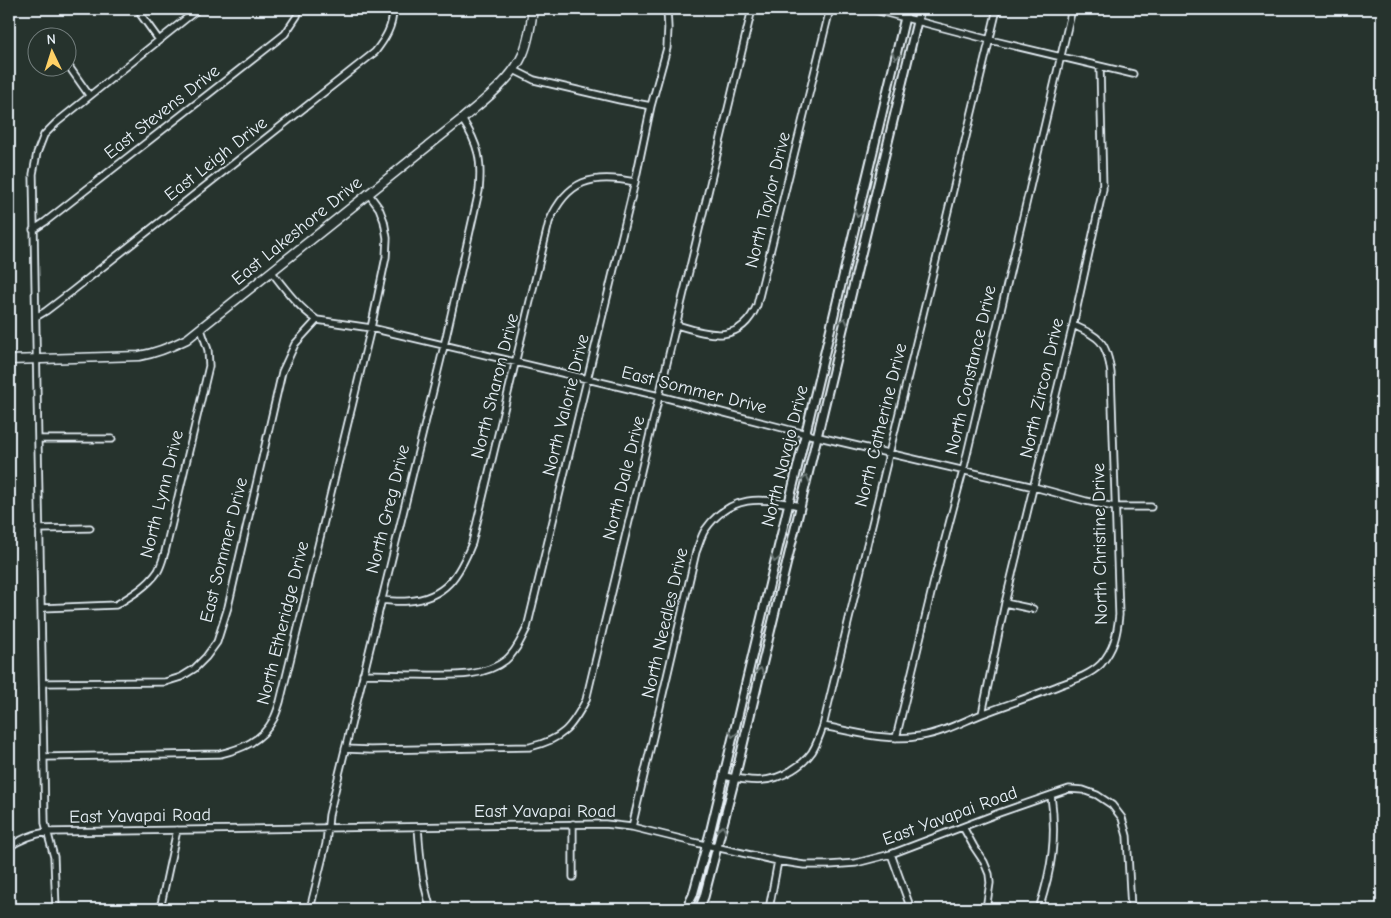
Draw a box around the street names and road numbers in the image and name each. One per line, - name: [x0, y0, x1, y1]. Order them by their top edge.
- street label: East Stevens Drive: [100, 60, 224, 164]
- street label: East Leigh Drive: [160, 112, 272, 206]
- street label: North Taylor Drive: [741, 130, 795, 270]
- street label: East Lakeshore Drive: [228, 172, 366, 290]
- street label: North Constance Drive: [941, 283, 1001, 457]
- street label: North Sharon Drive: [467, 311, 523, 461]
- street label: North Zircon Drive: [1016, 316, 1068, 460]
- street label: North Valorie Drive: [538, 332, 594, 478]
- street label: North Catherine Drive: [850, 341, 912, 509]
- street label: East Sommer Drive: [619, 362, 769, 418]
- street label: North Navajo Drive: [757, 383, 813, 529]
- street label: North Dale Drive: [598, 414, 650, 542]
- street label: North Lynn Drive: [136, 428, 188, 560]
- street label: North Greg Drive: [362, 442, 414, 576]
- street label: North Christine Drive: [1088, 463, 1112, 625]
- street label: East Sommer Drive: [196, 475, 252, 625]
- street label: North Etheridge Drive: [252, 539, 314, 707]
- street label: North Needles Drive: [637, 546, 693, 700]
- street label: East Yavapai Road: [880, 782, 1020, 850]
- street label: East Yavapai Road: [474, 801, 616, 822]
- street label: East Yavapai Road: [69, 804, 211, 828]

